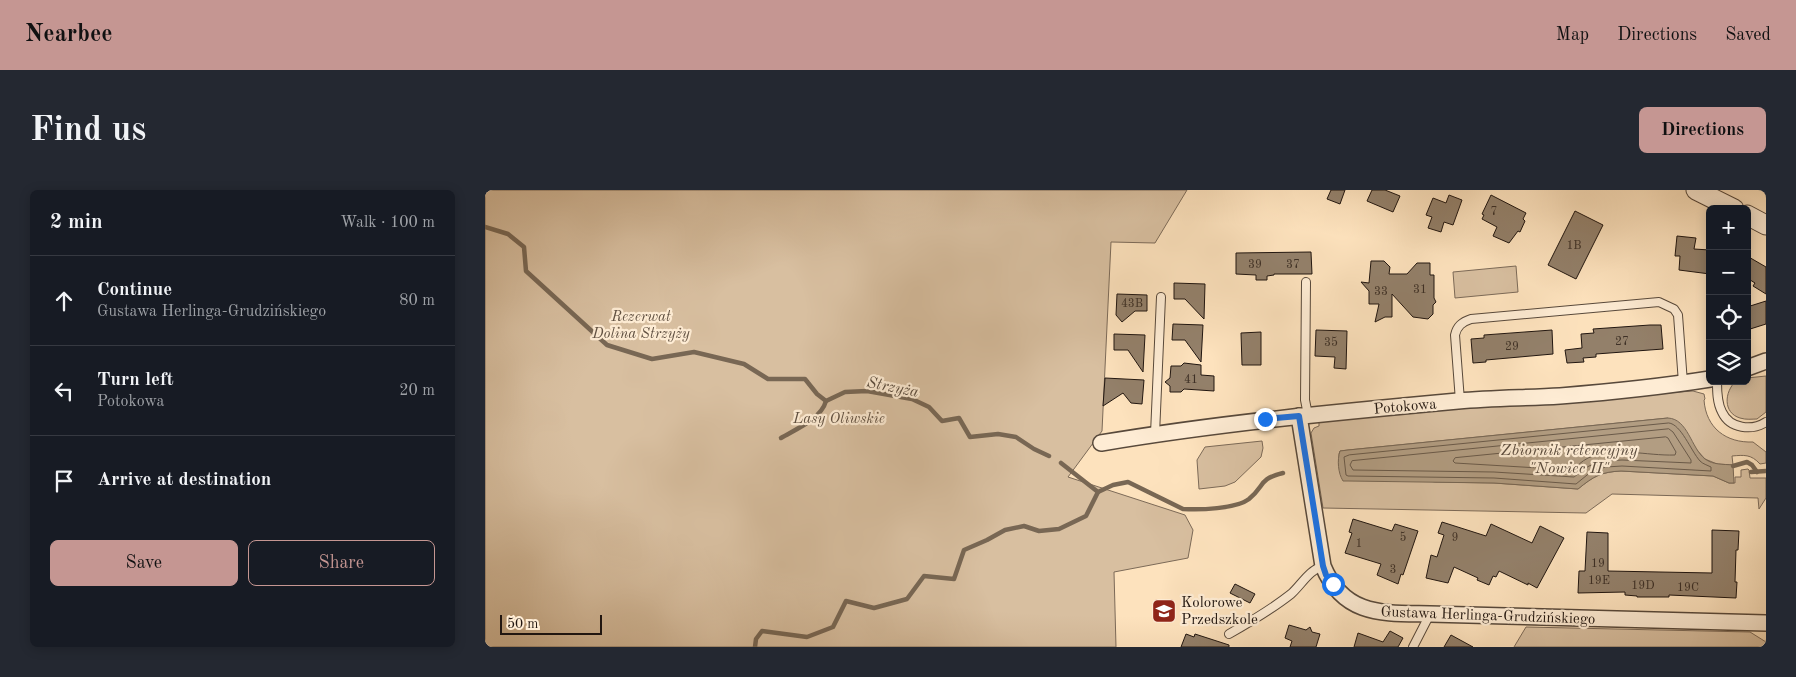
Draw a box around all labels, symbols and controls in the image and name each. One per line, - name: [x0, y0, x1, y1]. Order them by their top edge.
- text: Nearbee: [25, 23, 113, 47]
- text: Map: [1556, 26, 1589, 44]
- text: Directions: [1617, 26, 1697, 44]
- text: Saved: [1725, 26, 1771, 44]
- button: Directions: [1639, 107, 1766, 153]
- text: Find us: [30, 113, 146, 148]
- map controls: [1706, 205, 1751, 385]
- button: +: [1706, 205, 1751, 250]
- house number: 7: [1491, 206, 1497, 218]
- text: 2 min: [50, 212, 103, 233]
- text: Walk · 100 m: [340, 215, 435, 231]
- house number: 1B: [1566, 240, 1582, 252]
- button: −: [1706, 250, 1751, 295]
- house number: 39: [1248, 259, 1262, 271]
- house number: 37: [1286, 259, 1300, 271]
- text: Continue: [97, 281, 172, 300]
- house number: 31: [1413, 284, 1427, 296]
- house number: 33: [1374, 286, 1388, 298]
- icon: ahead: [50, 287, 78, 315]
- text: 80 m: [399, 293, 435, 309]
- button: locate: [1706, 295, 1751, 340]
- house number: 43B: [1121, 298, 1143, 310]
- text: Gustawa Herlinga-Grudzińskiego: [97, 304, 326, 320]
- park label: Rezerwat Dolina Strzyży: [591, 310, 690, 342]
- house number: 35: [1324, 336, 1338, 349]
- house number: 27: [1615, 336, 1629, 348]
- button: layers: [1706, 340, 1751, 385]
- house number: 29: [1505, 341, 1519, 353]
- text: Turn left: [97, 371, 174, 390]
- house number: 41: [1184, 374, 1198, 386]
- water label: Strzyża: [865, 375, 920, 401]
- icon: left: [50, 377, 78, 405]
- text: 20 m: [399, 383, 435, 399]
- text: Potokowa: [97, 394, 164, 410]
- street label: Potokowa: [1373, 397, 1438, 418]
- route end: [1254, 408, 1277, 431]
- park label: Lasy Oliwskie: [792, 412, 885, 427]
- water label: Zbiornik retencyjny "Nowiec II": [1501, 443, 1638, 477]
- icon: arrive: [50, 467, 78, 495]
- text: Arrive at destination: [97, 471, 271, 490]
- house number: 5: [1400, 531, 1407, 544]
- house number: 9: [1452, 532, 1458, 544]
- house number: 1: [1356, 538, 1362, 550]
- button: Save: [50, 540, 238, 586]
- button: Share: [248, 540, 435, 586]
- house number: 19: [1591, 558, 1605, 570]
- house number: 3: [1390, 564, 1396, 576]
- route start: [1322, 573, 1345, 596]
- house number: 19E: [1588, 575, 1610, 587]
- house number: 19D: [1631, 580, 1655, 592]
- house number: 19C: [1677, 582, 1699, 594]
- place label: Kolorowe Przedszkole: [1181, 596, 1258, 628]
- school or university icon: Kolorowe Przedszkole: [1151, 598, 1177, 624]
- street label: Gustawa Herlinga-Grudzińskiego: [1380, 605, 1596, 628]
- scale bar: [500, 612, 603, 635]
- text: 50 m: [507, 617, 538, 631]

